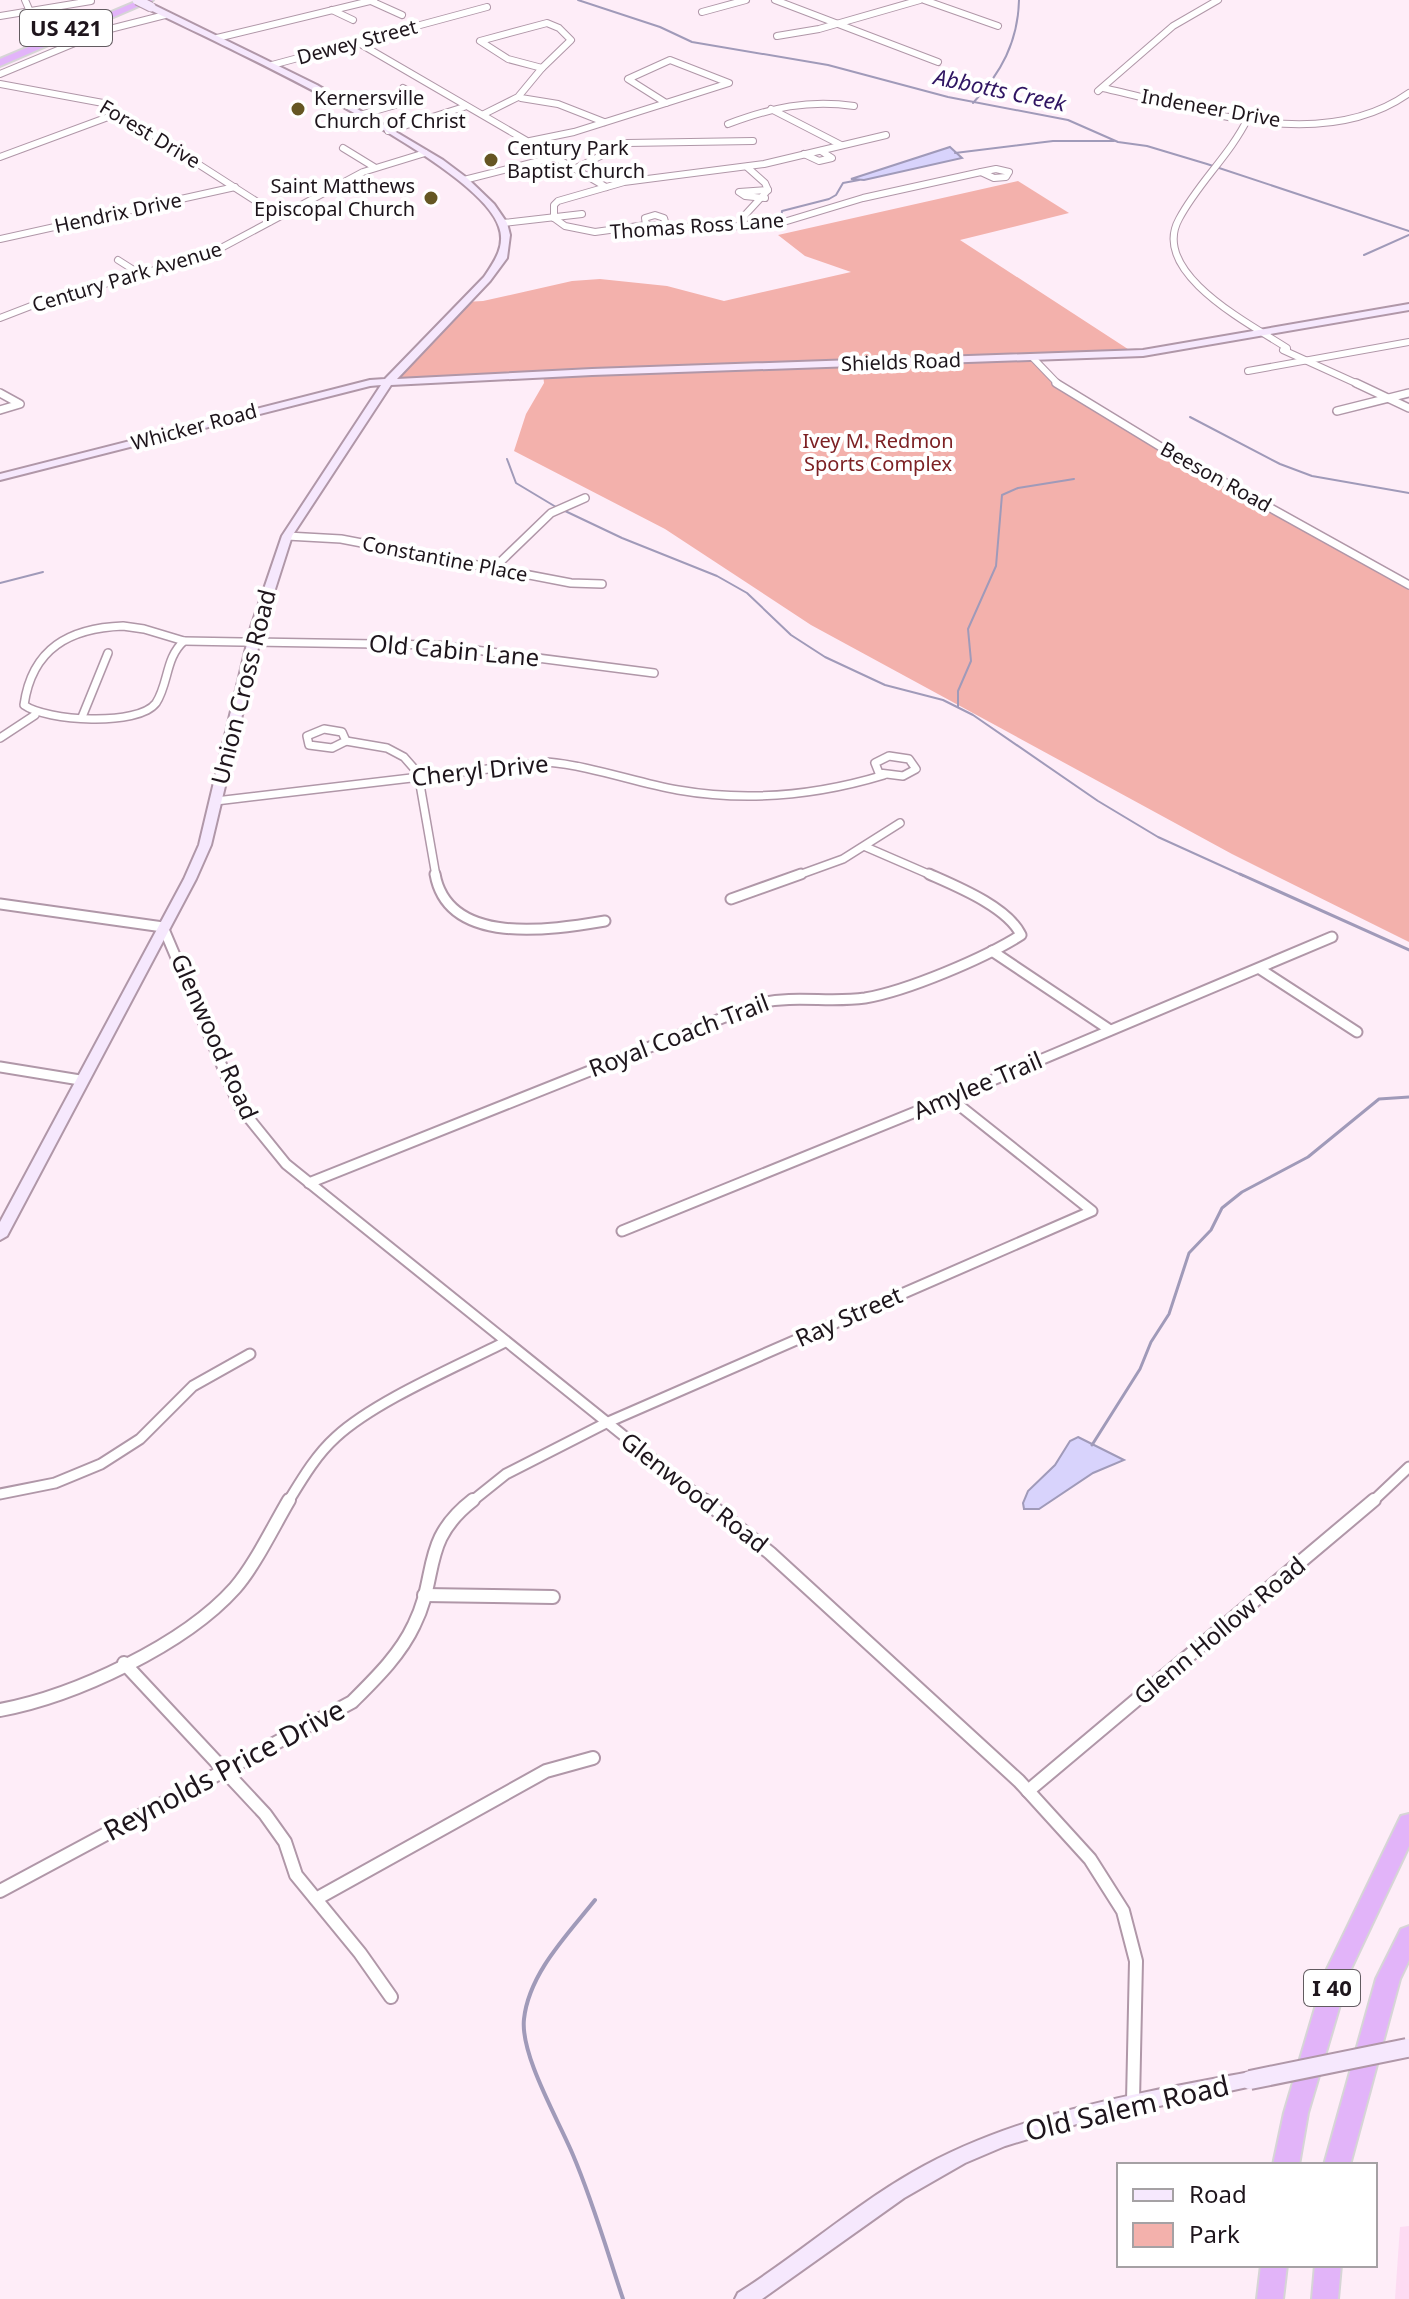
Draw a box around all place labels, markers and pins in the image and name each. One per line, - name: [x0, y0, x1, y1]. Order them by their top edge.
- place label: Kernersville Church of Christ: [314, 84, 466, 134]
- marker: Kernersville Church of Christ: [289, 100, 307, 118]
- place label: Century Park Baptist Church: [507, 134, 645, 184]
- marker: Century Park Baptist Church: [482, 151, 500, 169]
- place label: Saint Matthews Episcopal Church: [254, 172, 415, 222]
- marker: Saint Matthews Episcopal Church: [422, 189, 440, 207]

